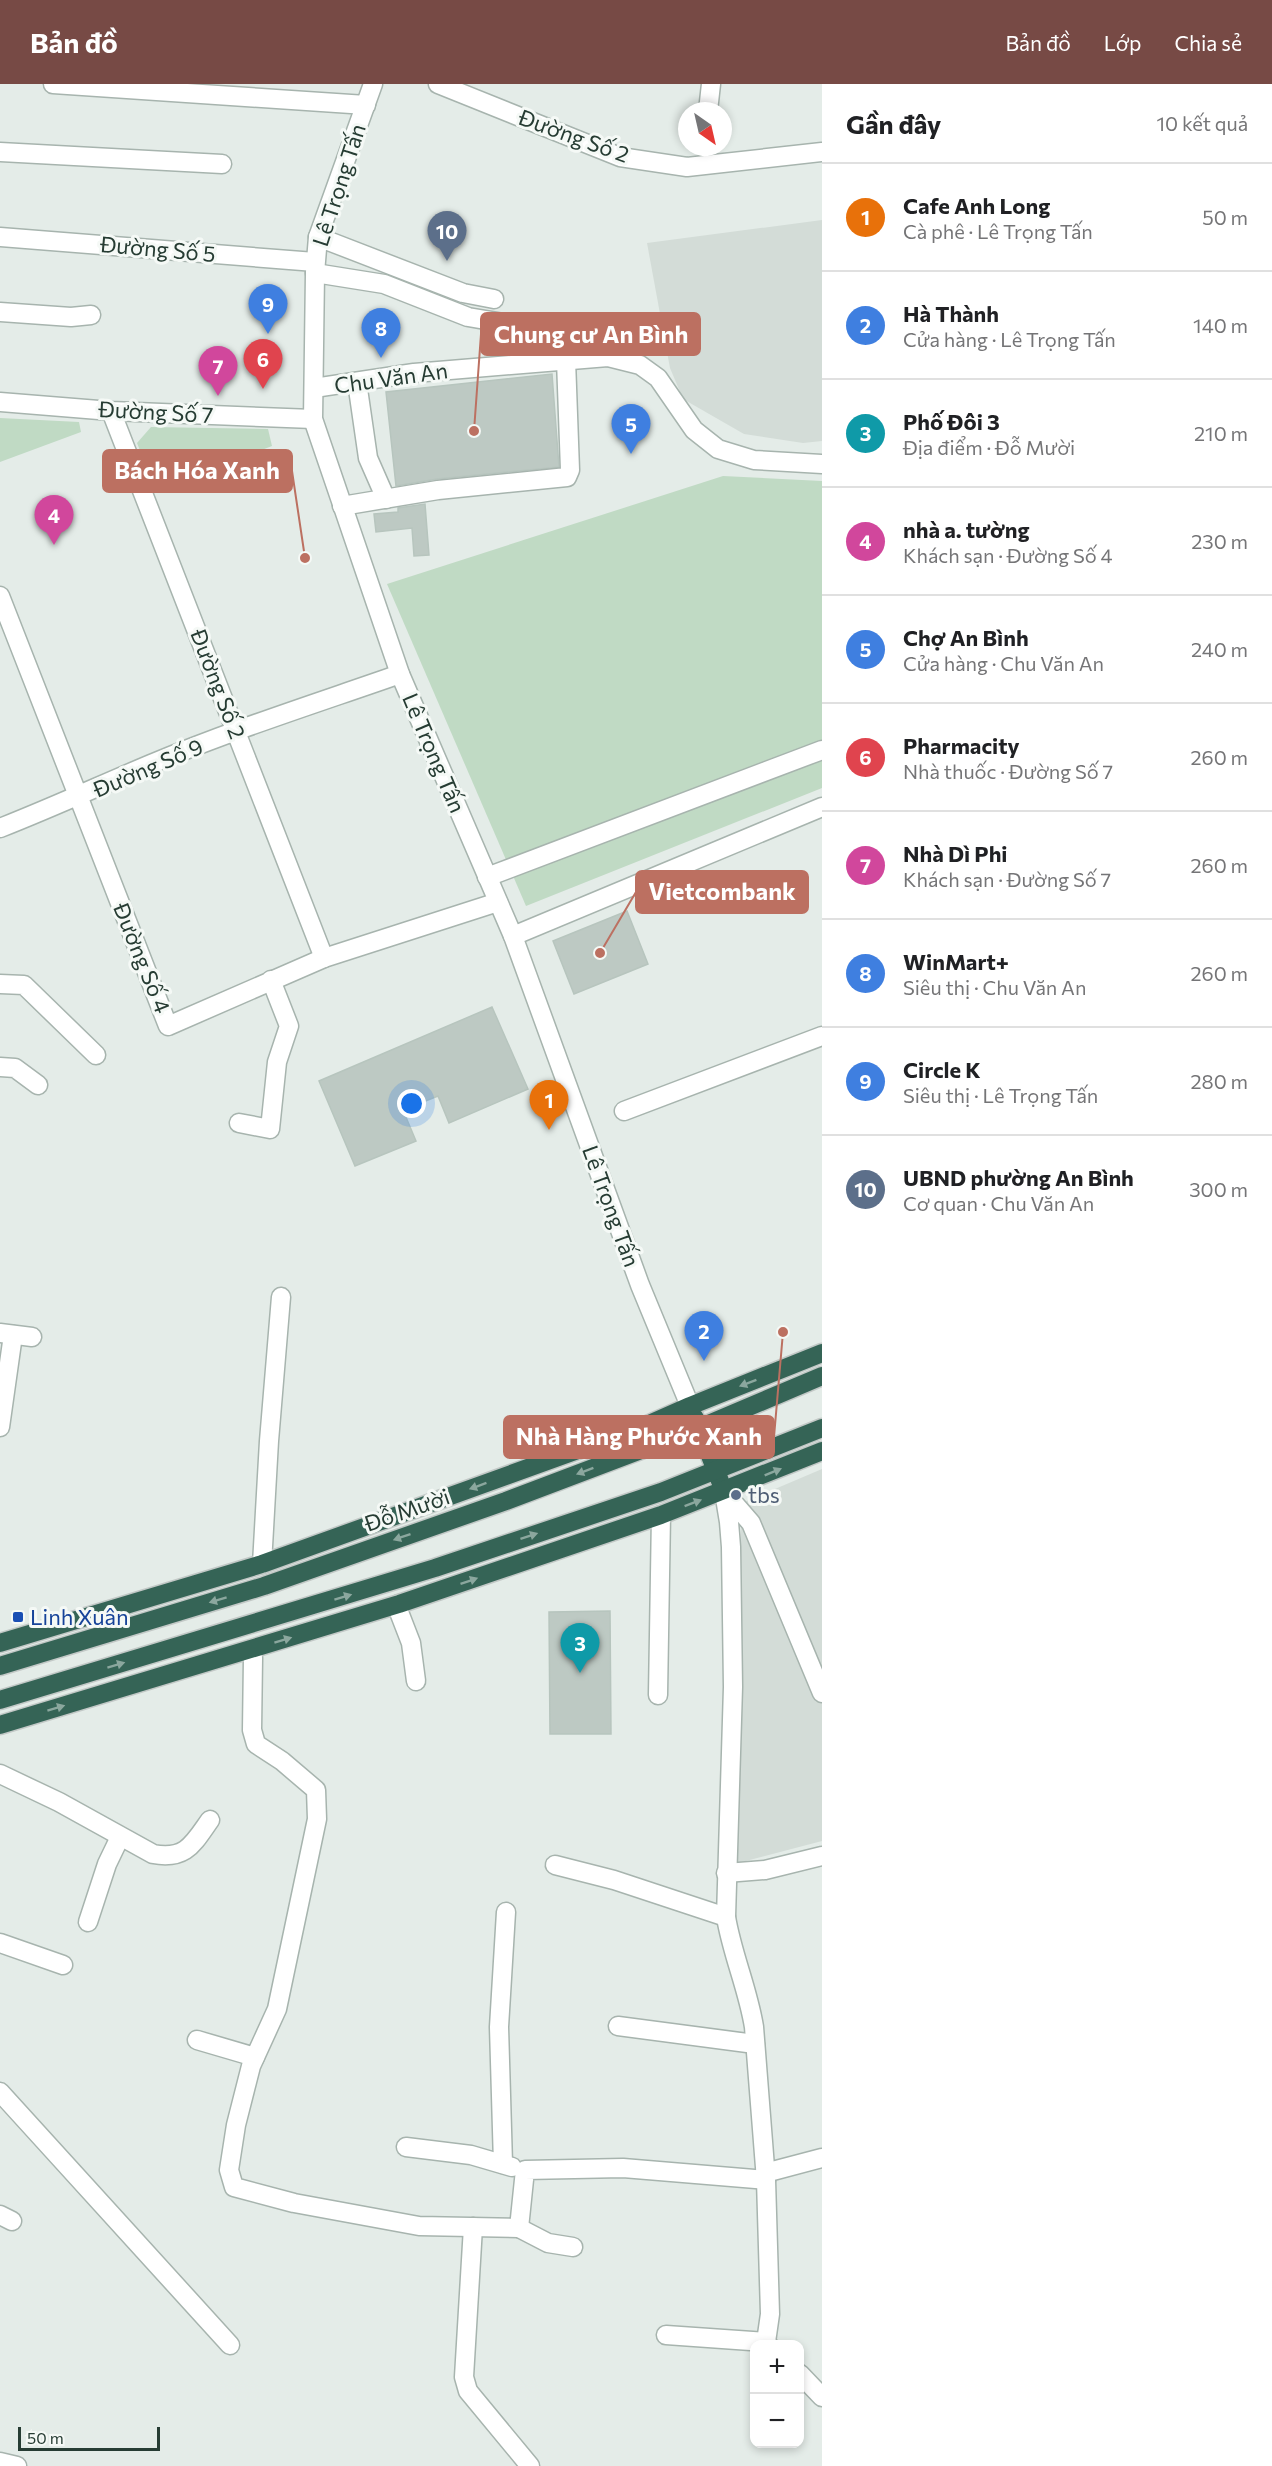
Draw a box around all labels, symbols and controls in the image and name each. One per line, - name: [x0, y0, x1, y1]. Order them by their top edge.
- text: Bản đồ: [30, 25, 118, 59]
- text: Bản đồ: [1006, 30, 1071, 55]
- text: Lớp: [1104, 30, 1142, 55]
- text: Chia sẻ: [1175, 30, 1242, 55]
- north arrow: [678, 102, 732, 156]
- street label: Đường Số 2: [514, 103, 633, 168]
- text: Gần đây: [846, 108, 941, 139]
- text: 10 kết quả: [1157, 111, 1248, 135]
- street label: Lê Trọng Tấn: [306, 120, 371, 250]
- text: Cafe Anh Long: [903, 192, 1050, 219]
- text: 1: [861, 205, 870, 229]
- text: 50 m: [1202, 205, 1248, 229]
- pin: 10: [428, 212, 466, 261]
- text: Cà phê · Lê Trọng Tấn: [903, 219, 1093, 243]
- street label: Đường Số 5: [98, 230, 217, 267]
- pin: 9: [248, 284, 288, 334]
- text: Hà Thành: [903, 300, 999, 327]
- pin: 8: [362, 308, 400, 358]
- callout: Chung cư An Bình: [481, 313, 700, 355]
- text: 2: [860, 313, 871, 337]
- text: 140 m: [1193, 313, 1248, 337]
- text: Chung cư An Bình: [494, 319, 688, 348]
- text: Cửa hàng · Lê Trọng Tấn: [903, 327, 1116, 351]
- pin: 6: [244, 340, 282, 389]
- pin: 7: [198, 346, 238, 396]
- street label: Chu Văn An: [333, 356, 449, 399]
- street label: Đường Số 7: [97, 395, 214, 428]
- pin: 5: [612, 404, 650, 454]
- text: Phố Đôi 3: [903, 408, 1000, 435]
- text: 3: [860, 421, 871, 445]
- text: 210 m: [1194, 421, 1248, 445]
- text: Địa điểm · Đỗ Mười: [903, 435, 1075, 459]
- callout: Bách Hóa Xanh: [103, 450, 292, 492]
- text: Bách Hóa Xanh: [114, 455, 280, 484]
- pin: 4: [34, 496, 74, 545]
- text: nhà a. tường: [903, 516, 1030, 543]
- text: 4: [859, 529, 872, 553]
- text: 230 m: [1191, 529, 1248, 553]
- text: Khách sạn · Đường Số 4: [903, 543, 1112, 567]
- street label: Đường Số 2: [185, 624, 252, 742]
- text: Chợ An Bình: [903, 624, 1029, 651]
- text: 5: [860, 637, 871, 661]
- text: 240 m: [1191, 637, 1248, 661]
- text: Cửa hàng · Chu Văn An: [903, 651, 1104, 675]
- street label: Lê Trọng Tấn: [397, 689, 472, 817]
- street label: Đường Số 9: [88, 732, 207, 803]
- text: Pharmacity: [903, 732, 1020, 759]
- text: 6: [859, 745, 872, 769]
- text: 260 m: [1190, 745, 1248, 769]
- text: Nhà thuốc · Đường Số 7: [903, 759, 1113, 783]
- text: Nhà Dì Phi: [903, 840, 1008, 867]
- text: 7: [860, 853, 871, 877]
- text: 260 m: [1190, 853, 1248, 877]
- text: Khách sạn · Đường Số 7: [903, 867, 1111, 891]
- callout: Vietcombank: [636, 871, 808, 913]
- text: Vietcombank: [648, 876, 796, 905]
- street label: Đường Số 4: [108, 898, 177, 1017]
- text: WinMart+: [903, 948, 1009, 975]
- text: 8: [859, 961, 872, 985]
- text: 260 m: [1190, 961, 1248, 985]
- text: Siêu thị · Chu Văn An: [903, 975, 1086, 999]
- text: Circle K: [903, 1056, 981, 1083]
- text: 9: [859, 1069, 872, 1093]
- text: 280 m: [1190, 1069, 1248, 1093]
- pin: 1: [530, 1080, 568, 1130]
- text: Siêu thị · Lê Trọng Tấn: [903, 1083, 1098, 1107]
- your location: [397, 1089, 426, 1118]
- street label: Lê Trọng Tấn: [577, 1141, 646, 1270]
- text: UBND phường An Bình: [903, 1164, 1134, 1191]
- text: 10: [854, 1177, 877, 1201]
- text: 300 m: [1189, 1177, 1248, 1201]
- text: Cơ quan · Chu Văn An: [903, 1191, 1094, 1215]
- pin: 2: [684, 1312, 724, 1361]
- one-way arrow: [739, 1379, 757, 1389]
- callout: Nhà Hàng Phước Xanh: [504, 1416, 774, 1458]
- text: Nhà Hàng Phước Xanh: [516, 1421, 762, 1450]
- one-way arrow: [764, 1466, 782, 1476]
- one-way arrow: [576, 1467, 594, 1476]
- place label: tbs: [748, 1481, 780, 1508]
- street label: Đỗ Mười: [360, 1482, 453, 1537]
- one-way arrow: [469, 1482, 487, 1492]
- marker: tbs: [729, 1488, 743, 1502]
- one-way arrow: [684, 1498, 702, 1508]
- one-way arrow: [520, 1531, 538, 1541]
- one-way arrow: [393, 1533, 411, 1543]
- one-way arrow: [460, 1575, 478, 1585]
- one-way arrow: [334, 1591, 352, 1601]
- one-way arrow: [209, 1596, 227, 1606]
- place label: Linh Xuân: [30, 1603, 129, 1630]
- marker: Linh Xuân: [11, 1610, 25, 1624]
- pin: 3: [560, 1624, 600, 1673]
- one-way arrow: [274, 1635, 292, 1644]
- one-way arrow: [107, 1660, 125, 1669]
- one-way arrow: [47, 1703, 65, 1712]
- map controls: [750, 2340, 804, 2448]
- button: +: [750, 2340, 804, 2394]
- button: −: [750, 2394, 804, 2448]
- scale bar: [18, 2424, 160, 2452]
- text: 50 m: [27, 2428, 64, 2447]

